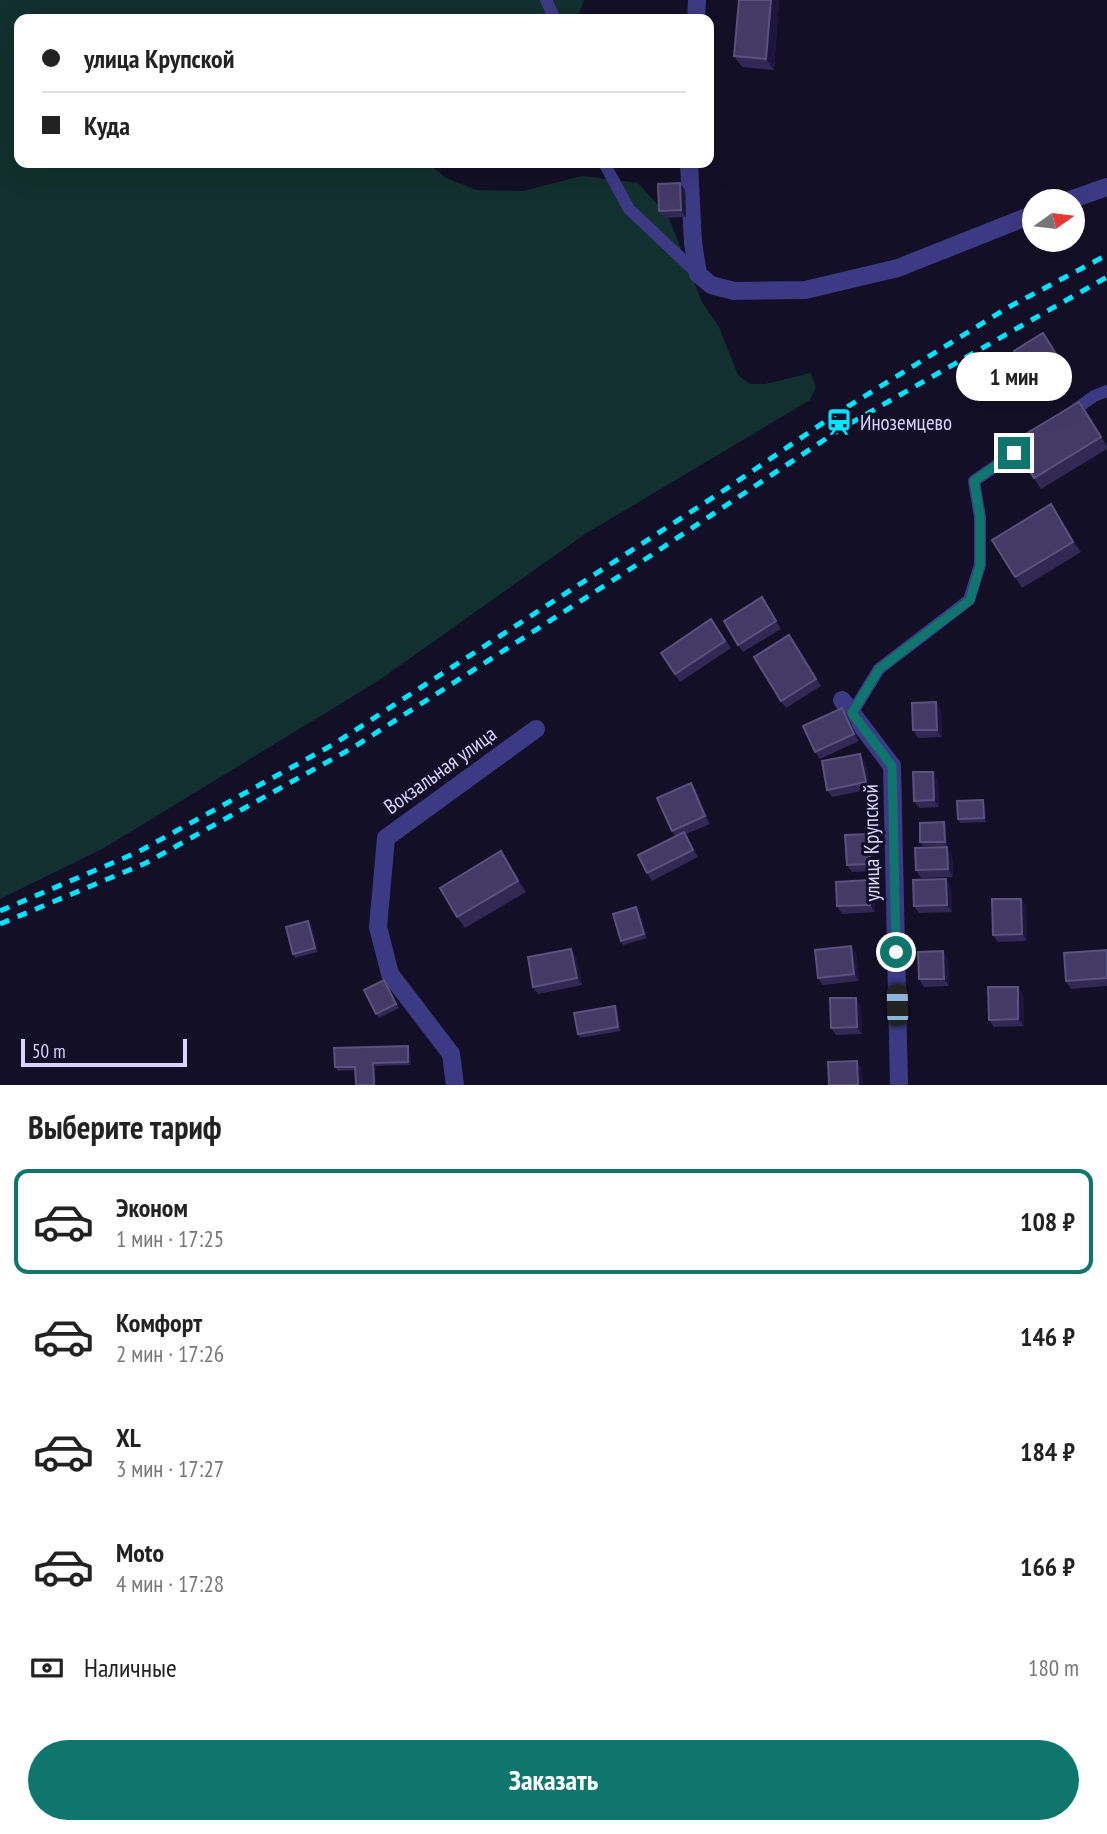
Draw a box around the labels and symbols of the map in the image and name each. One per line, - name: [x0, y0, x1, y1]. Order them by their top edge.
- north arrow: [1022, 189, 1085, 252]
- callout: 1 мин: [956, 351, 1072, 400]
- station icon: Иноземцево: [824, 407, 854, 437]
- place label: Иноземцево: [860, 409, 952, 436]
- route end: [998, 437, 1030, 469]
- street label: Вокзальная улица: [379, 720, 501, 820]
- street label: улица Крупской: [856, 784, 886, 902]
- route start: [880, 936, 912, 968]
- car: [887, 984, 908, 1026]
- scale bar: [21, 1036, 187, 1068]

